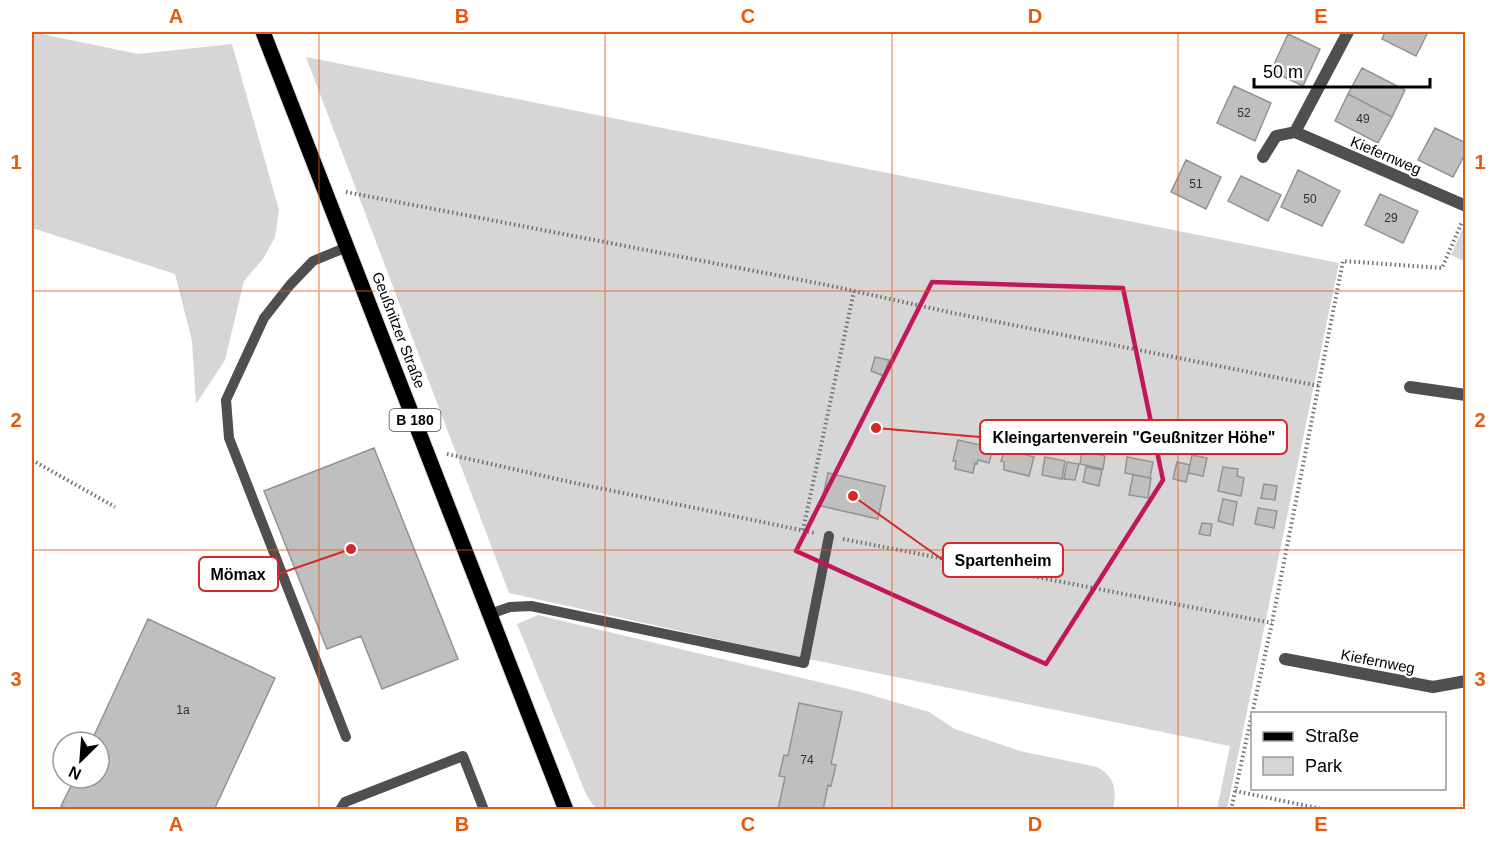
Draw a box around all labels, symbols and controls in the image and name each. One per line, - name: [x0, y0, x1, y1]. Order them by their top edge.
- text: A: [169, 5, 183, 27]
- text: B: [455, 5, 469, 27]
- text: C: [741, 5, 755, 27]
- text: D: [1028, 5, 1042, 27]
- text: E: [1314, 5, 1328, 27]
- scale bar: [1254, 51, 1430, 89]
- text: 50 m: [1263, 62, 1303, 82]
- house number: 52: [1237, 106, 1251, 120]
- house number: 49: [1356, 112, 1370, 126]
- street label: Kiefernweg: [1348, 133, 1424, 177]
- text: 1: [10, 151, 22, 173]
- text: 1: [1474, 151, 1486, 173]
- house number: 51: [1189, 177, 1203, 191]
- house number: 50: [1303, 192, 1317, 206]
- house number: 29: [1384, 211, 1398, 225]
- street label: Geußnitzer Straße: [369, 269, 429, 391]
- text: 2: [10, 409, 22, 431]
- road number: B 180: [390, 409, 440, 431]
- text: 2: [1474, 409, 1486, 431]
- callout: Kleingartenverein "Geußnitzer Höhe": [980, 420, 1287, 454]
- text: Kleingartenverein "Geußnitzer Höhe": [993, 429, 1275, 446]
- callout: Spartenheim: [943, 543, 1063, 577]
- text: Spartenheim: [955, 552, 1051, 569]
- callout: Mömax: [199, 557, 278, 591]
- text: Mömax: [210, 566, 266, 583]
- street label: Kiefernweg: [1340, 645, 1416, 677]
- text: 3: [10, 668, 22, 690]
- text: 3: [1474, 668, 1486, 690]
- house number: 1a: [176, 703, 190, 717]
- legend: [1251, 712, 1446, 790]
- text: Straße: [1305, 726, 1359, 746]
- north arrow: [51, 730, 111, 790]
- house number: 74: [800, 753, 814, 767]
- text: Park: [1305, 756, 1343, 776]
- text: N: [66, 763, 84, 783]
- text: A: [169, 813, 183, 835]
- text: B: [455, 813, 469, 835]
- text: C: [741, 813, 755, 835]
- text: D: [1028, 813, 1042, 835]
- text: E: [1314, 813, 1328, 835]

